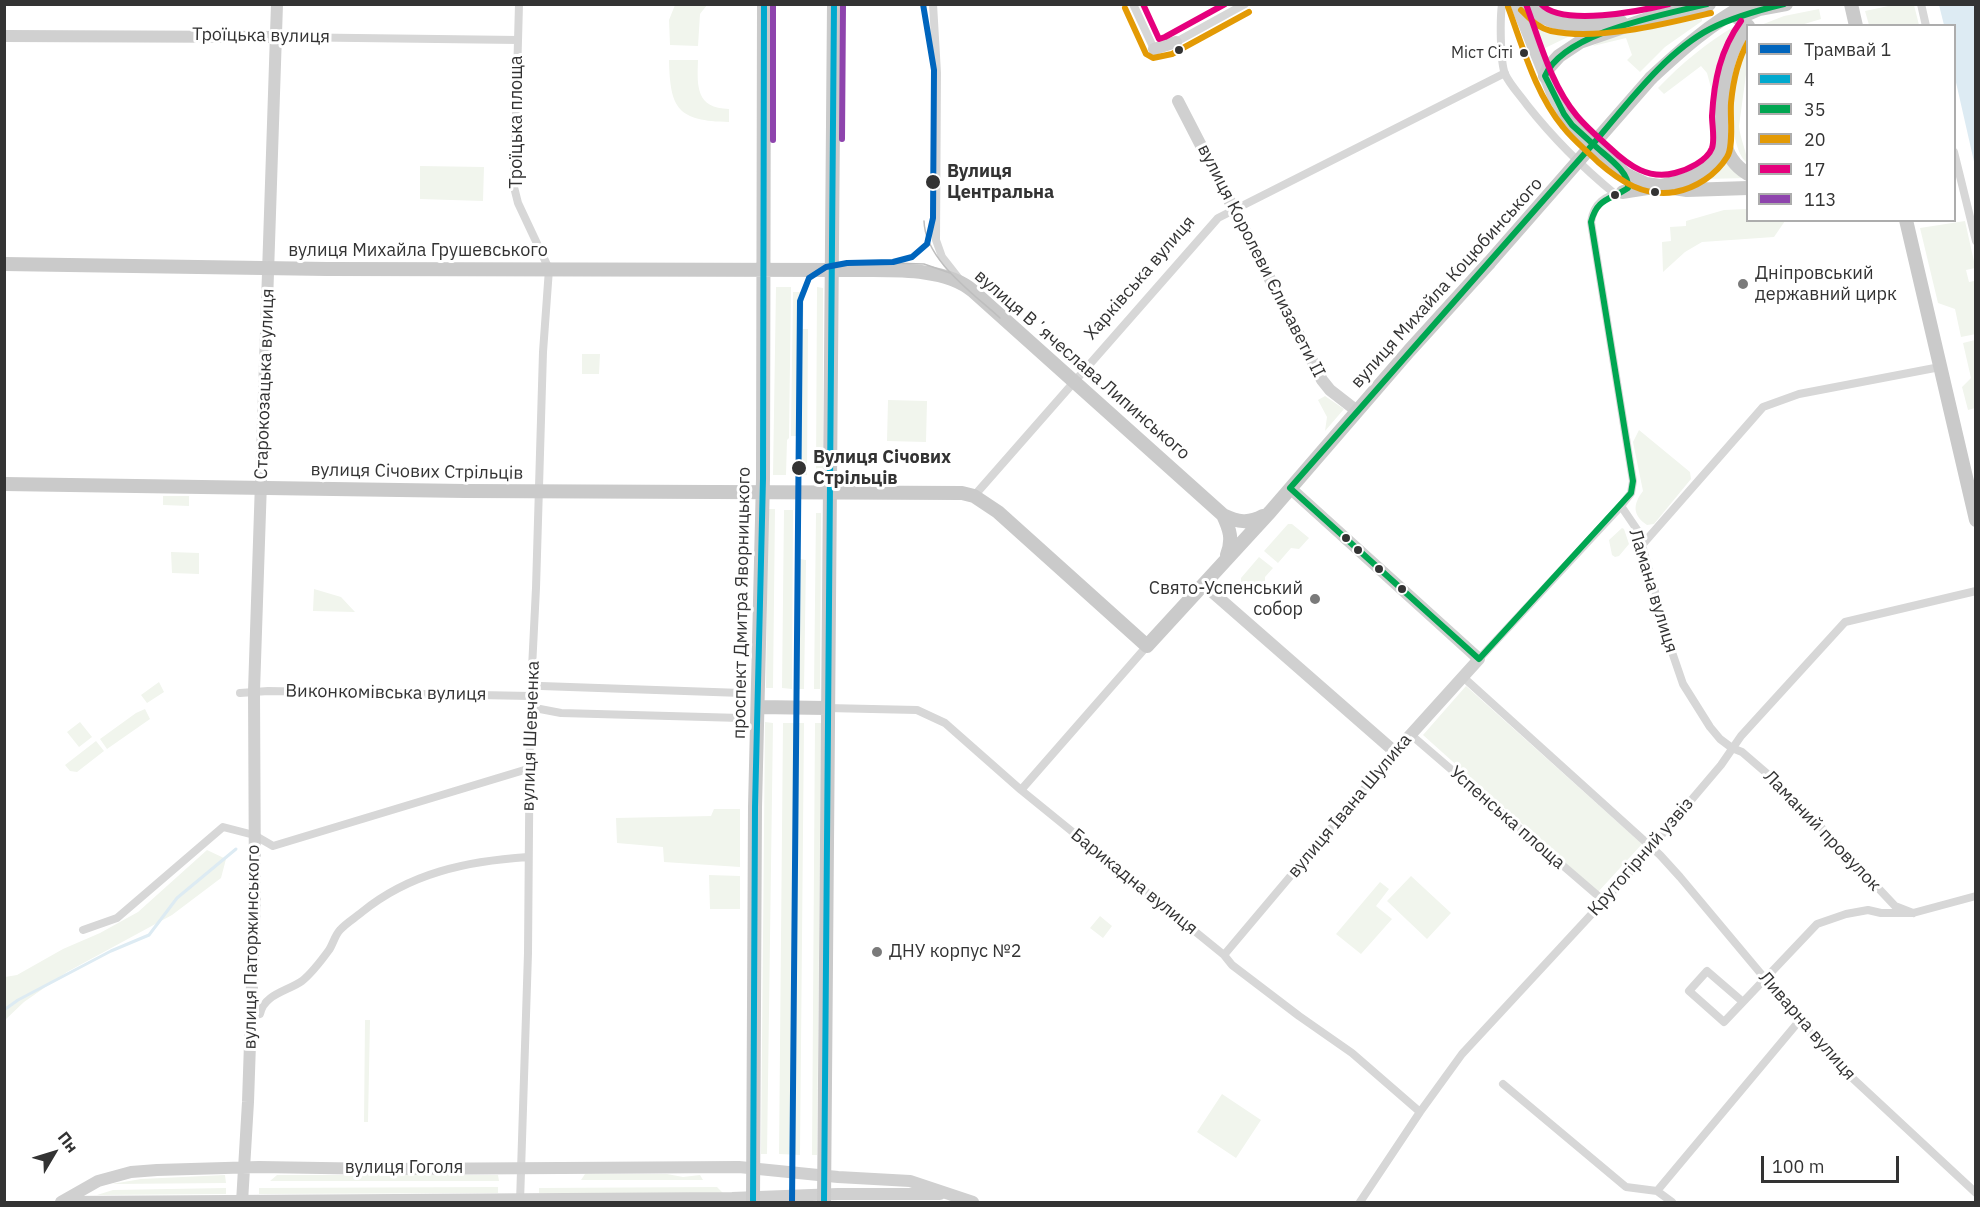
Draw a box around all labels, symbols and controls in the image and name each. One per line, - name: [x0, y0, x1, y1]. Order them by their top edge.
- street label: Троїцька вулиця: [192, 24, 330, 48]
- legend: [1746, 24, 1956, 222]
- text: Трамвай 1: [1804, 38, 1891, 61]
- place label: Міст Сіті: [1451, 43, 1513, 63]
- unlabelled marker: [1173, 44, 1185, 56]
- marker: Міст Сіті: [1518, 47, 1530, 59]
- street label: Троїцька площа: [506, 55, 528, 189]
- text: 4: [1804, 68, 1815, 91]
- text: 35: [1804, 98, 1826, 121]
- text: 20: [1804, 128, 1826, 151]
- street label: вулиця Королеви Єлизавети ІІ: [1193, 141, 1329, 381]
- text: 17: [1804, 158, 1826, 181]
- place label: Вулиця Центральна: [947, 161, 1054, 204]
- marker: Вулиця Центральна: [924, 173, 942, 191]
- street label: вулиця Михайла Коцюбинського: [1347, 173, 1547, 393]
- unlabelled marker: [1649, 186, 1661, 198]
- text: 113: [1804, 188, 1836, 211]
- unlabelled marker: [1609, 189, 1621, 201]
- street label: Харківська вулиця: [1080, 212, 1200, 344]
- street label: вулиця Михайла Грушевського: [288, 240, 548, 262]
- place label: Дніпровський державний цирк: [1755, 263, 1897, 306]
- street label: вулиця Вʼячеслава Липинського: [970, 266, 1194, 464]
- marker: Дніпровський державний цирк: [1736, 277, 1750, 291]
- street label: Старокозацька вулиця: [251, 288, 279, 480]
- place label: Вулиця Січових Стрільців: [813, 447, 951, 490]
- street label: вулиця Січових Стрільців: [310, 459, 524, 485]
- marker: Вулиця Січових Стрільців: [790, 459, 808, 477]
- street label: проспект Дмитра Яворницького: [729, 467, 755, 739]
- street label: Ламана вулиця: [1624, 527, 1682, 655]
- unlabelled marker: [1340, 532, 1352, 544]
- unlabelled marker: [1352, 544, 1364, 556]
- unlabelled marker: [1373, 563, 1385, 575]
- place label: Свято-Успенський собор: [1149, 578, 1303, 620]
- unlabelled marker: [1396, 583, 1408, 595]
- marker: Свято-Успенський собор: [1308, 592, 1322, 606]
- street label: вулиця Шевченка: [518, 660, 544, 812]
- street label: Виконкомівська вулиця: [285, 680, 487, 706]
- street label: вулиця Івана Шулика: [1283, 730, 1417, 882]
- street label: Успенська площа: [1445, 762, 1569, 874]
- street label: Ламаний провулок: [1759, 766, 1885, 896]
- street label: Крутогірний узвіз: [1584, 793, 1698, 921]
- street label: Барикадна вулиця: [1066, 824, 1202, 940]
- street label: вулиця Паторжинського: [239, 844, 265, 1050]
- place label: ДНУ корпус №2: [889, 941, 1021, 963]
- marker: ДНУ корпус №2: [870, 945, 884, 959]
- street label: Ливарна вулиця: [1754, 967, 1860, 1085]
- north arrow: [24, 1123, 84, 1183]
- text: Пн: [54, 1127, 83, 1156]
- scale bar: [1764, 1144, 1902, 1182]
- text: 100 m: [1772, 1155, 1824, 1178]
- street label: вулиця Гоголя: [345, 1157, 463, 1179]

